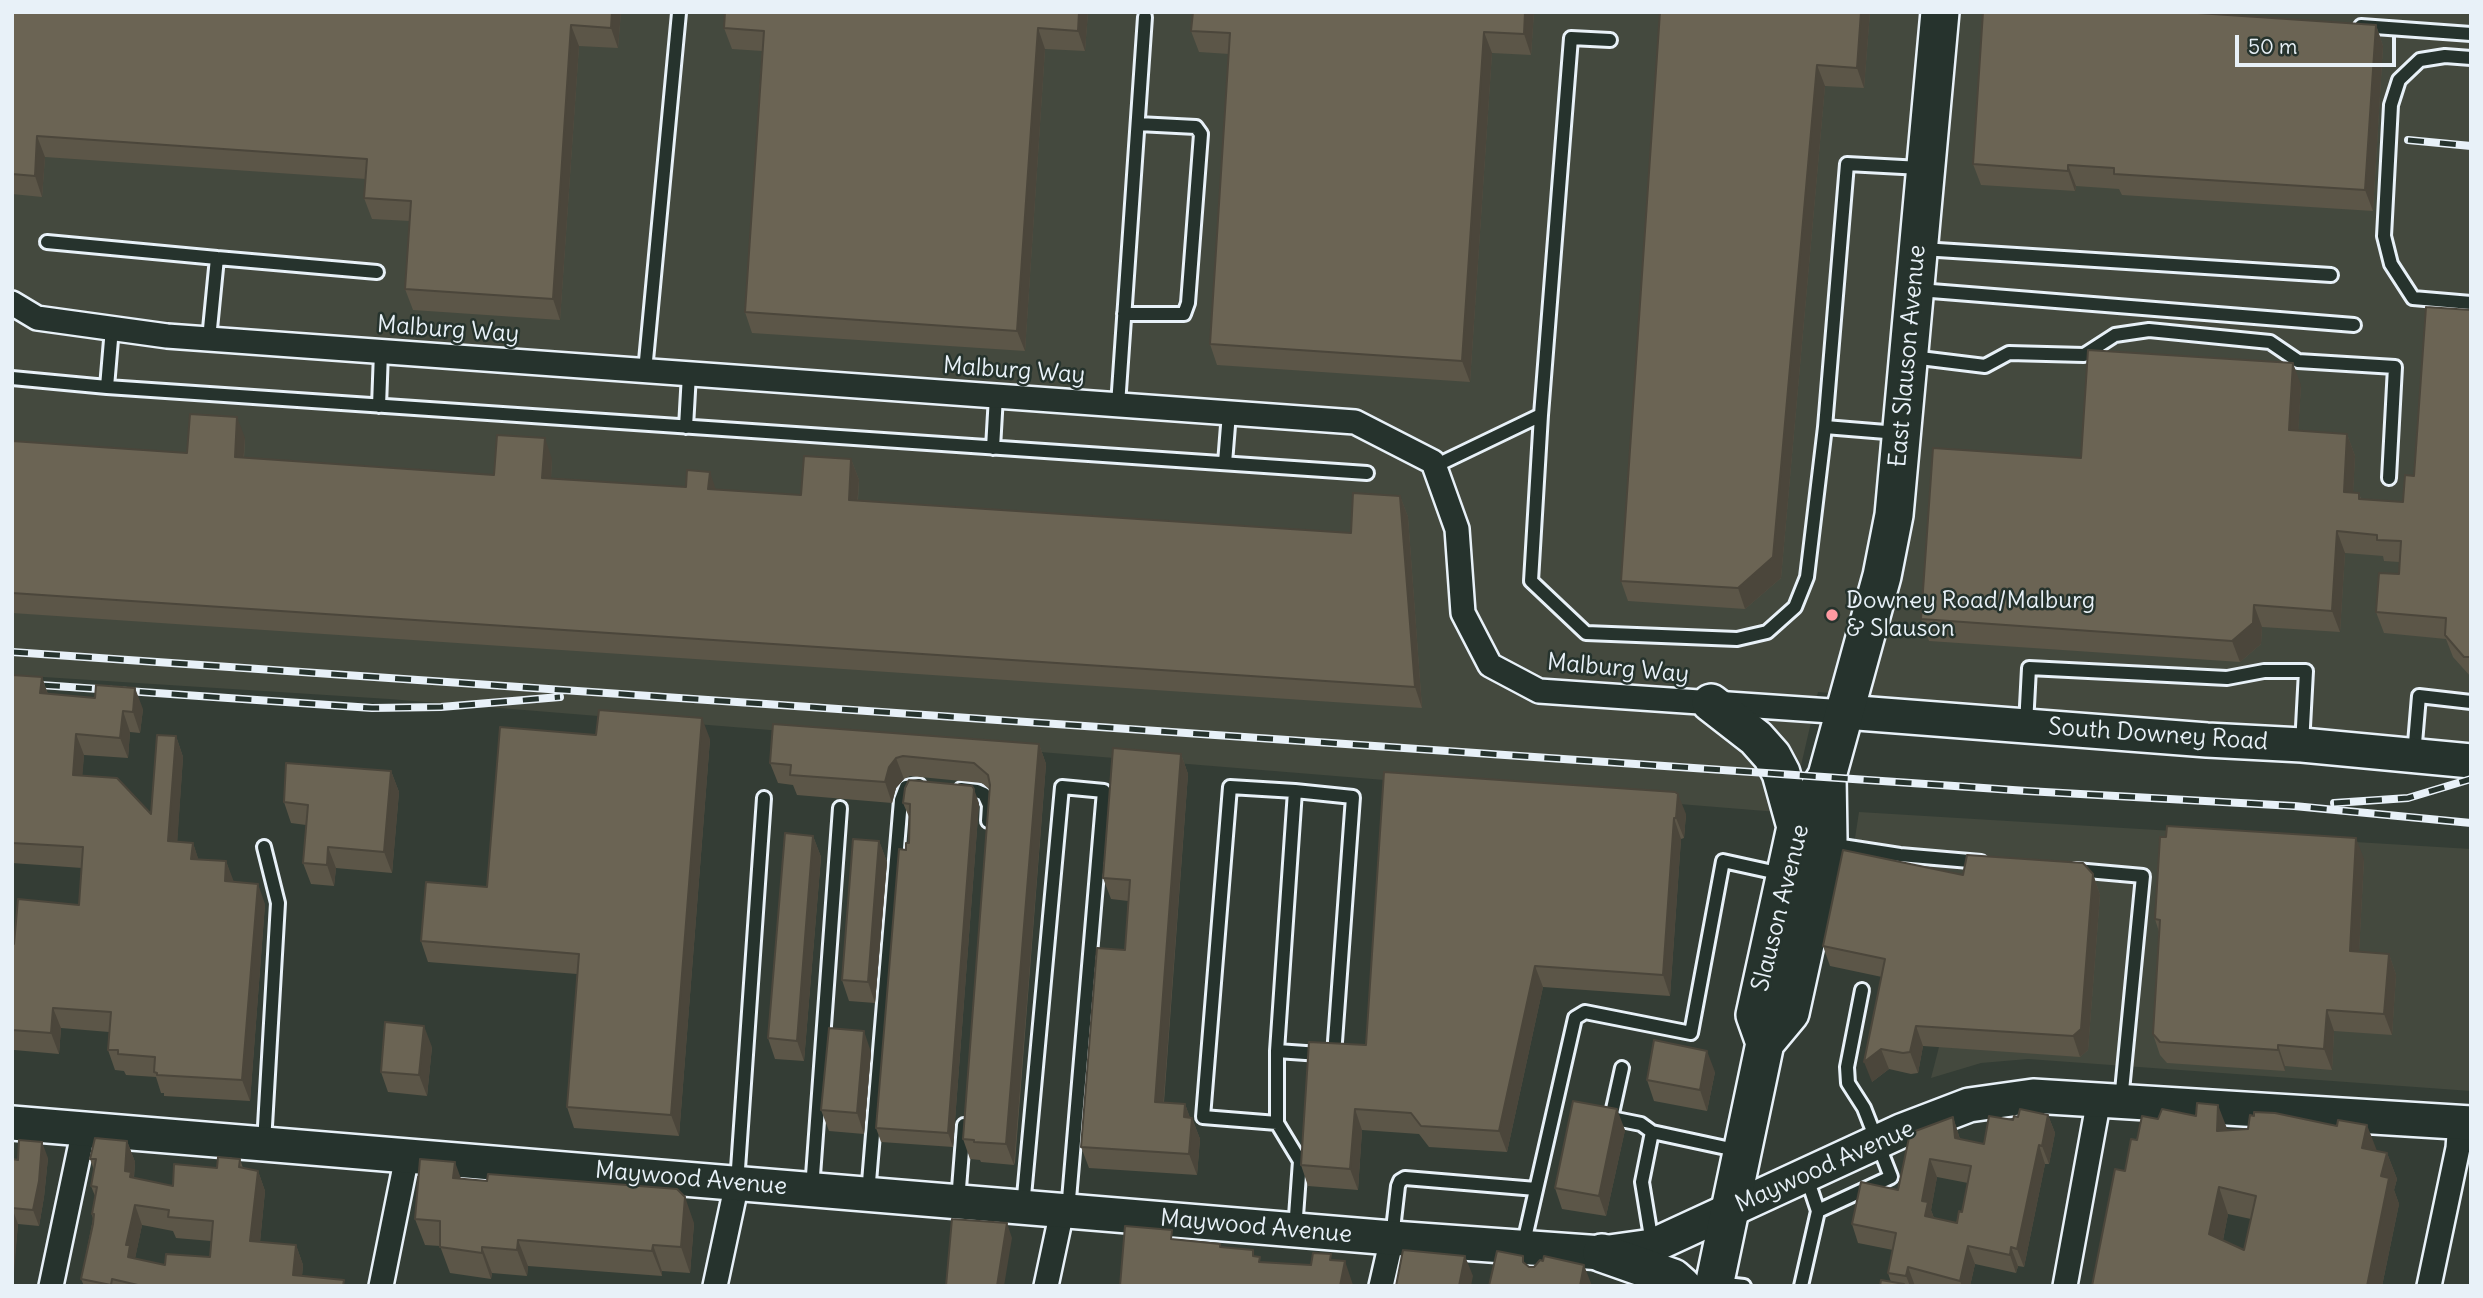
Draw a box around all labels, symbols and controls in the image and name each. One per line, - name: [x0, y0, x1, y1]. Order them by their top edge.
- scale bar: [2238, 21, 2399, 65]
- text: 50 m: [2248, 33, 2297, 60]
- street label: East Slauson Avenue: [1884, 244, 1932, 468]
- street label: Malburg Way: [376, 311, 520, 349]
- street label: Malburg Way: [942, 352, 1086, 390]
- place label: Downey Road/Malburg & Slauson: [1846, 587, 2095, 643]
- marker: Downey Road/Malburg & Slauson: [1824, 607, 1840, 623]
- street label: Malburg Way: [1546, 648, 1690, 690]
- street label: South Downey Road: [2047, 713, 2269, 757]
- street label: Slauson Avenue: [1746, 822, 1816, 994]
- street label: Maywood Avenue: [1731, 1115, 1919, 1219]
- street label: Maywood Avenue: [594, 1156, 788, 1202]
- street label: Maywood Avenue: [1159, 1204, 1353, 1250]

